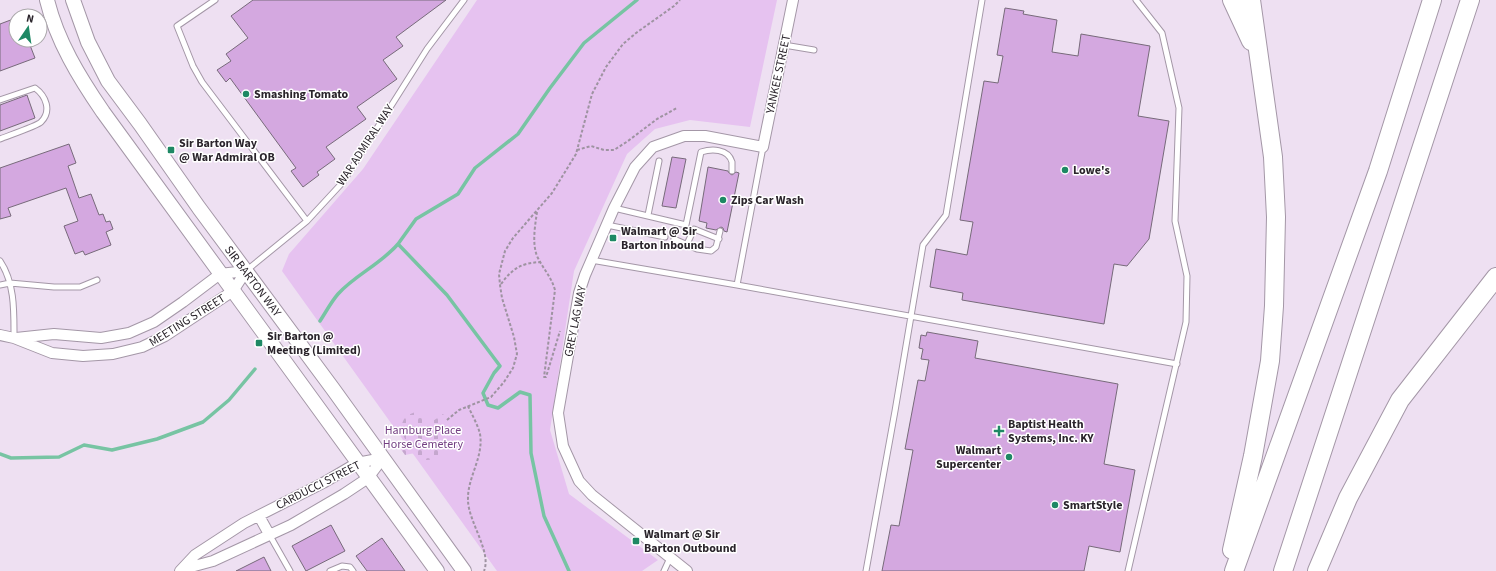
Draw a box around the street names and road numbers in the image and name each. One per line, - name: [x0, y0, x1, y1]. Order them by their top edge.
- street label: YANKEE STREET: [762, 32, 795, 116]
- street label: WAR ADMIRAL WAY: [333, 101, 398, 189]
- street label: SIR BARTON WAY: [220, 242, 285, 321]
- street label: GREY LAG WAY: [560, 284, 591, 358]
- street label: MEETING STREET: [146, 290, 229, 351]
- street label: CARDUCCI STREET: [273, 457, 364, 514]

